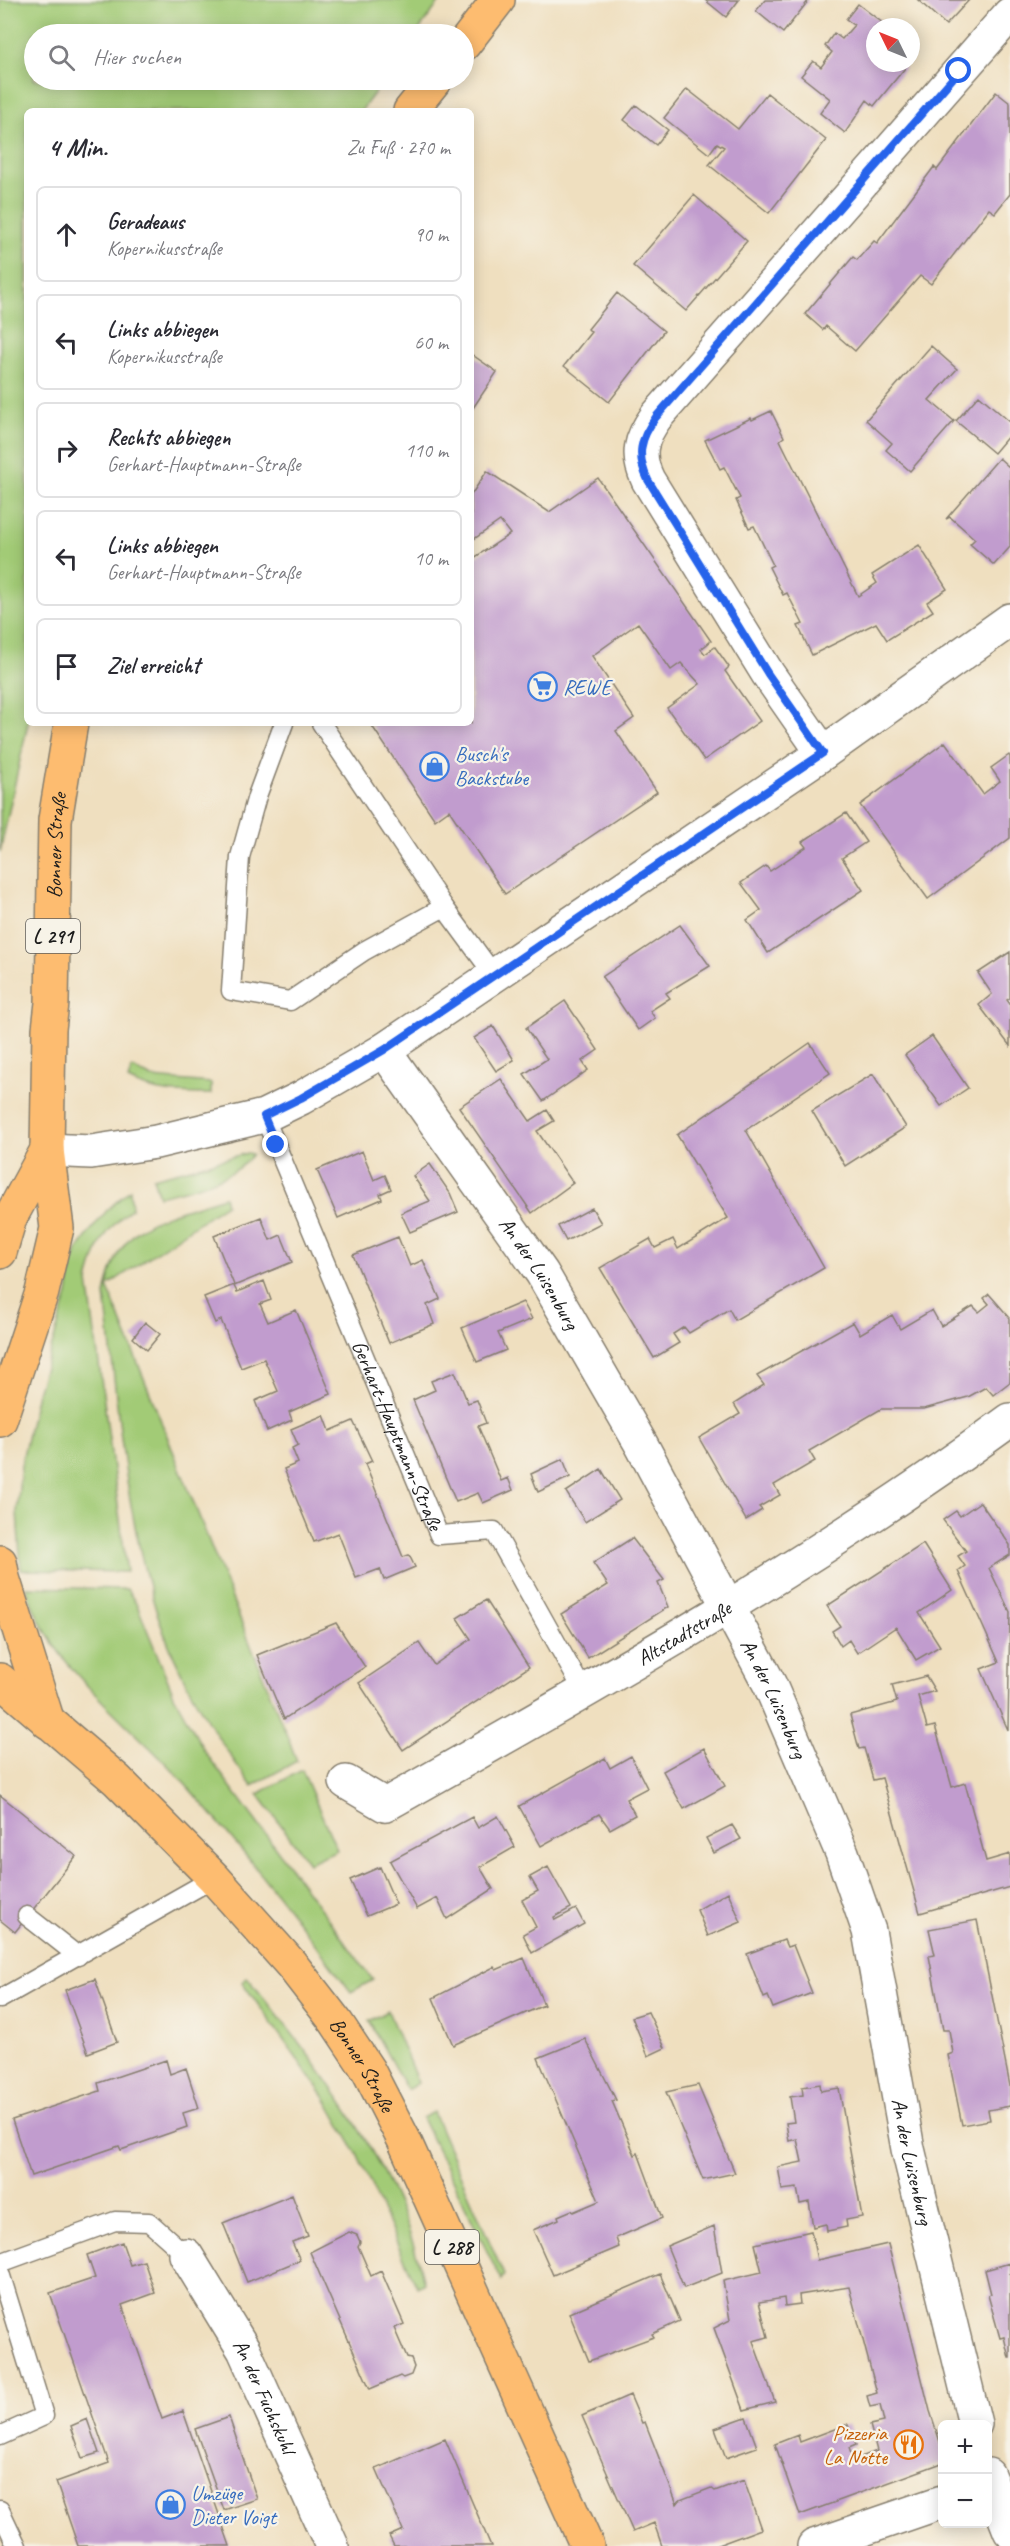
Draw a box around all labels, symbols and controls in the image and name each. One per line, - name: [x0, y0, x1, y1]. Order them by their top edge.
- north arrow: [866, 18, 920, 72]
- search box: [24, 24, 474, 90]
- icon: search: [45, 41, 78, 74]
- text: Hier suchen: [93, 43, 181, 71]
- route start: [945, 57, 971, 83]
- text: 4 Min.: [48, 131, 107, 164]
- text: Zu Fuß · 270 m: [347, 135, 450, 160]
- text: Geradeaus: [107, 208, 184, 236]
- icon: ahead: [50, 218, 83, 251]
- text: 90 m: [414, 222, 448, 247]
- text: Kopernikusstraße: [107, 236, 222, 261]
- text: Links abbiegen: [107, 316, 218, 344]
- icon: left: [50, 326, 83, 359]
- text: 60 m: [414, 330, 448, 355]
- text: Kopernikusstraße: [107, 344, 222, 369]
- text: Rechts abbiegen: [107, 424, 230, 452]
- icon: right: [50, 434, 83, 467]
- text: 110 m: [405, 438, 448, 463]
- text: Gerhart-Hauptmann-Straße: [107, 452, 301, 477]
- text: Links abbiegen: [107, 532, 218, 560]
- icon: left: [50, 542, 83, 575]
- text: 10 m: [414, 546, 448, 571]
- text: Gerhart-Hauptmann-Straße: [107, 560, 301, 585]
- icon: arrive: [50, 650, 83, 683]
- text: Ziel erreicht: [107, 652, 200, 680]
- supermarket icon: REWE: [526, 671, 558, 703]
- place label: REWE: [563, 674, 613, 700]
- place label: Busch's Backstube: [455, 741, 529, 791]
- shop icon: Busch's Backstube: [418, 750, 450, 782]
- street label: Bonner Straße: [41, 789, 73, 898]
- road number: L 291: [26, 919, 80, 953]
- route end: [262, 1131, 288, 1157]
- street label: An der Luisenburg: [493, 1212, 586, 1335]
- street label: Gerhart-Hauptmann-Straße: [346, 1336, 449, 1536]
- street label: Altstadtstraße: [632, 1594, 737, 1671]
- street label: An der Luisenburg: [735, 1634, 813, 1763]
- street label: Bonner Straße: [324, 2013, 401, 2118]
- street label: An der Luisenburg: [886, 2096, 939, 2229]
- road number: L 288: [425, 2230, 479, 2264]
- street label: An der Fuchskuhl: [227, 2334, 303, 2461]
- place label: Pizzeria La Notte: [824, 2420, 889, 2470]
- map controls: [938, 2420, 992, 2528]
- button: +: [938, 2420, 992, 2474]
- restaurant icon: Pizzeria La Notte: [892, 2429, 924, 2461]
- button: −: [938, 2474, 992, 2528]
- place label: Umzüge Dieter Voigt: [191, 2480, 278, 2530]
- shop icon: Umzüge Dieter Voigt: [154, 2489, 186, 2521]

